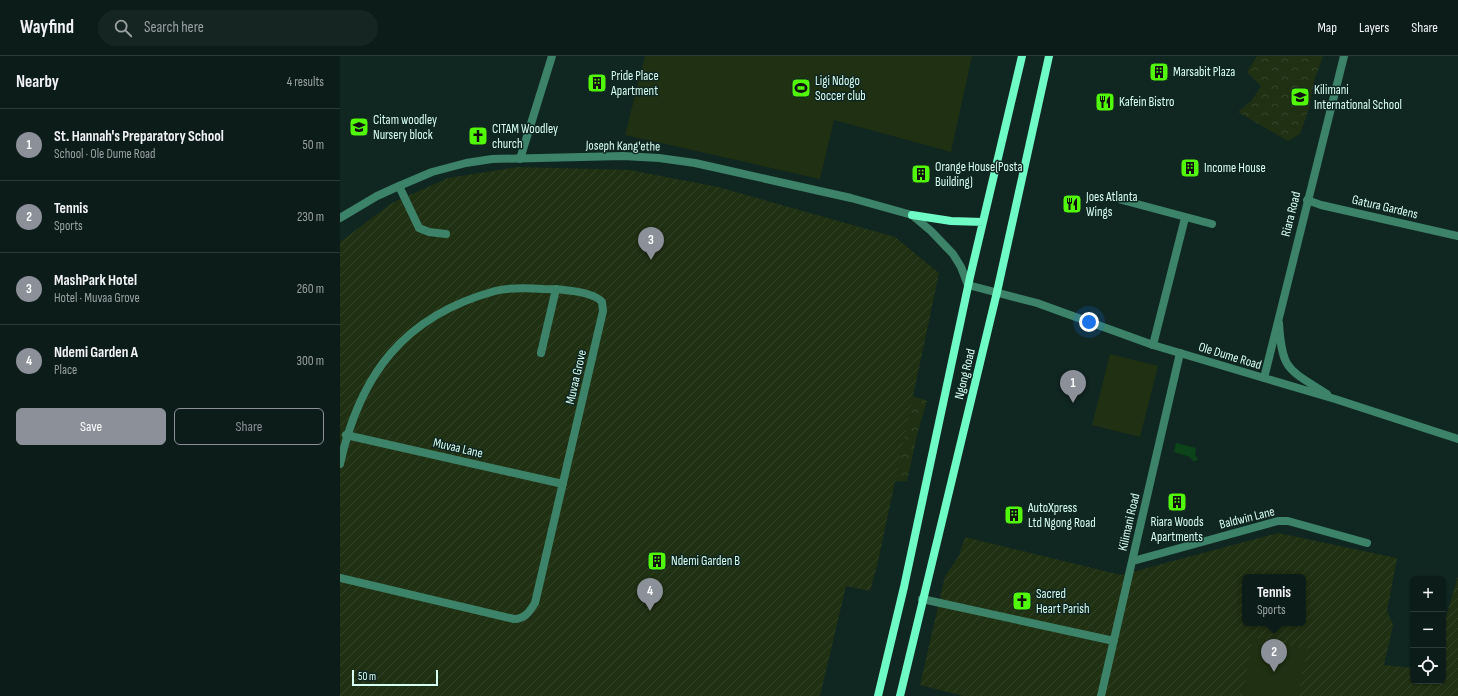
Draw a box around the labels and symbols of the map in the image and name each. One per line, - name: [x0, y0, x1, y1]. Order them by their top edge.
- building icon: Marsabit Plaza: [1148, 61, 1170, 83]
- place label: Marsabit Plaza: [1173, 64, 1235, 80]
- place label: Pride Place Apartment: [610, 68, 659, 99]
- building icon: Pride Place Apartment: [586, 72, 608, 94]
- place label: Ligi Ndogo Soccer club: [815, 73, 866, 104]
- sports icon: Ligi Ndogo Soccer club: [790, 77, 812, 99]
- place label: Kilimani International School: [1314, 82, 1402, 113]
- school or university icon: Kilimani International School: [1289, 86, 1311, 108]
- restaurant icon: Kafein Bistro: [1094, 91, 1116, 113]
- place label: Kafein Bistro: [1119, 94, 1174, 110]
- place label: Citam woodley Nursery block: [373, 112, 437, 143]
- school or university icon: Citam woodley Nursery block: [348, 116, 370, 138]
- place label: CITAM Woodley church: [492, 121, 558, 152]
- church icon: CITAM Woodley church: [467, 125, 489, 147]
- street label: Joseph Kang'ethe: [585, 137, 660, 155]
- building icon: Income House: [1179, 157, 1201, 179]
- place label: Orange House(Posta Building): [935, 159, 1023, 190]
- place label: Income House: [1204, 160, 1266, 176]
- building icon: Orange House(Posta Building): [910, 163, 932, 185]
- place label: Joes Atlanta Wings: [1085, 189, 1138, 220]
- street label: Riara Road: [1278, 190, 1304, 238]
- street label: Gatura Gardens: [1350, 192, 1420, 222]
- restaurant icon: Joes Atlanta Wings: [1061, 193, 1083, 215]
- pin: 3: [638, 227, 664, 260]
- your location: [1079, 312, 1099, 332]
- street label: Ole Dume Road: [1196, 339, 1264, 373]
- street label: Ngong Road: [951, 347, 979, 401]
- street label: Muvaa Grove: [562, 348, 590, 406]
- pin: 1: [1060, 370, 1086, 403]
- street label: Muvaa Lane: [432, 435, 484, 461]
- building icon: Riara Woods Apartments: [1166, 491, 1188, 513]
- street label: Kilimani Road: [1115, 492, 1143, 552]
- place label: AutoXpress Ltd Ngong Road: [1027, 500, 1096, 531]
- street label: Baldwin Lane: [1218, 503, 1276, 533]
- building icon: AutoXpress Ltd Ngong Road: [1003, 504, 1025, 526]
- place label: Riara Woods Apartments: [1150, 514, 1204, 545]
- building icon: Ndemi Garden B: [646, 550, 668, 572]
- place label: Ndemi Garden B: [671, 553, 740, 569]
- pin: 4: [637, 578, 663, 611]
- place label: Sacred Heart Parish: [1036, 586, 1089, 617]
- church icon: Sacred Heart Parish: [1011, 590, 1033, 612]
- pin: 2: [1261, 639, 1287, 672]
- scale bar: [352, 668, 438, 687]

